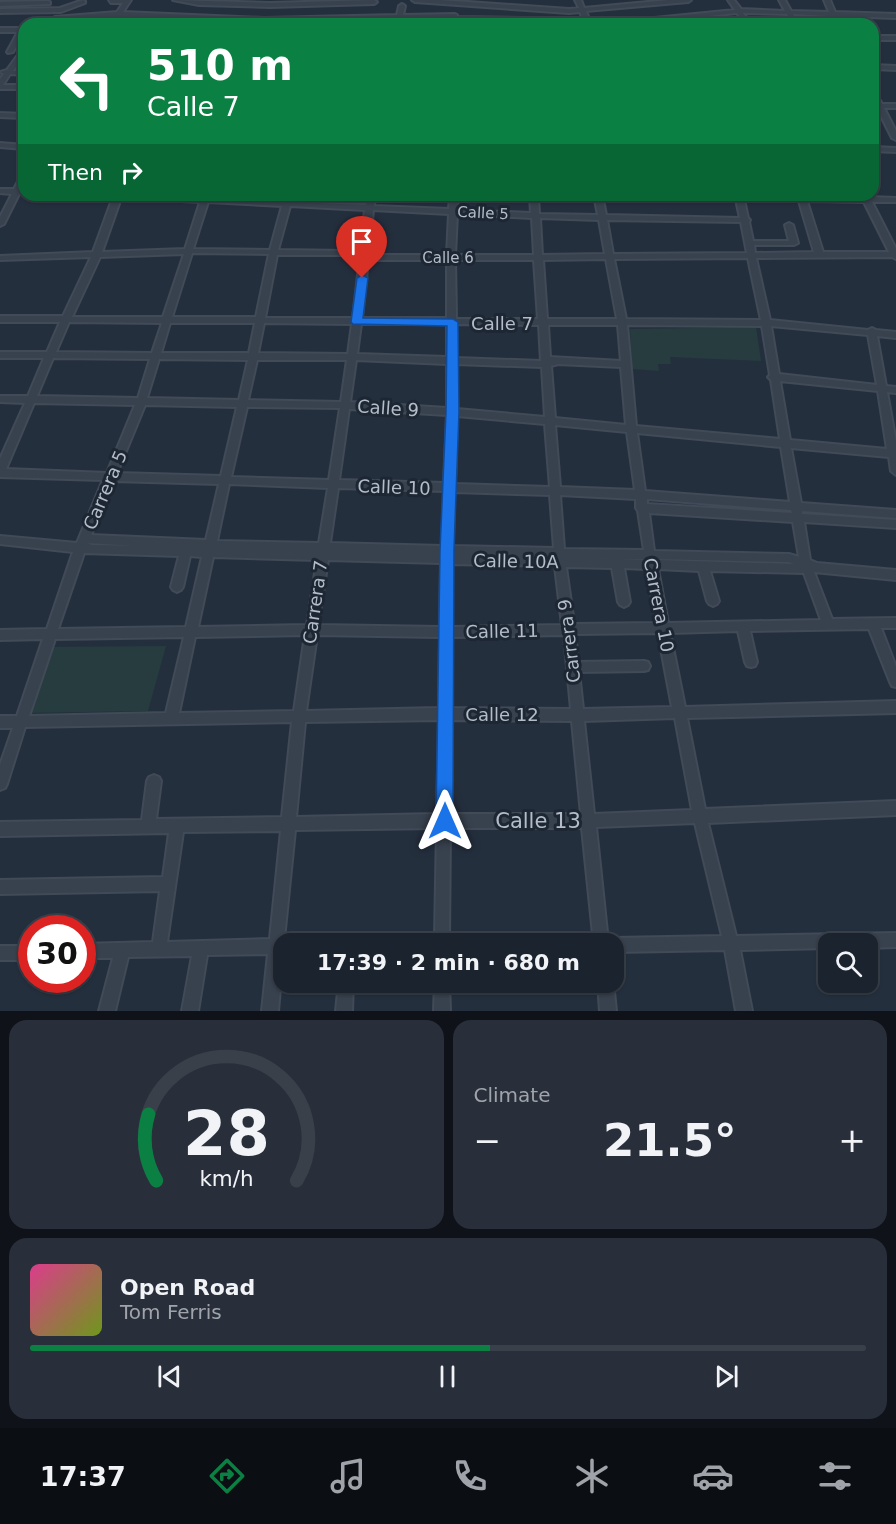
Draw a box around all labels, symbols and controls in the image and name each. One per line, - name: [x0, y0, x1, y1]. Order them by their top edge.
- text: 510 m: [147, 41, 293, 90]
- icon: left: [48, 42, 126, 120]
- text: Calle 7: [147, 91, 240, 122]
- icon: right: [115, 156, 148, 189]
- text: Then: [48, 160, 103, 185]
- street label: Calle 5: [457, 203, 509, 223]
- pin: [336, 216, 387, 278]
- icon: arrive: [345, 225, 378, 258]
- street label: Calle 6: [422, 249, 474, 267]
- street label: Calle 7: [471, 313, 533, 334]
- street label: Calle 9: [356, 395, 420, 421]
- street label: Carrera 5: [79, 447, 131, 533]
- street label: Calle 10: [357, 475, 431, 499]
- street label: Calle 10A: [473, 550, 560, 572]
- street label: Carrera 10: [640, 556, 678, 654]
- street label: Carrera 7: [299, 559, 331, 645]
- street label: Carrera 9: [553, 598, 585, 684]
- street label: Calle 11: [465, 620, 539, 642]
- street label: Calle 12: [465, 704, 539, 725]
- position arrow: [413, 789, 477, 853]
- street label: Calle 13: [495, 809, 581, 833]
- speed limit sign: 30: [18, 915, 96, 993]
- map controls: [818, 933, 878, 993]
- button: search: [818, 933, 878, 993]
- text: 17:39 · 2 min · 680 m: [317, 950, 580, 975]
- text: Climate: [474, 1083, 550, 1107]
- text: 28: [183, 1097, 270, 1170]
- text: 21.5°: [603, 1114, 737, 1167]
- text: −: [474, 1121, 501, 1160]
- text: +: [838, 1121, 866, 1160]
- text: km/h: [199, 1167, 253, 1192]
- text: Open Road: [120, 1275, 255, 1300]
- text: Tom Ferris: [120, 1300, 222, 1324]
- icon: previous: [153, 1360, 186, 1393]
- icon: pause: [431, 1360, 464, 1393]
- icon: next: [710, 1360, 743, 1393]
- icon: directions: [206, 1455, 248, 1497]
- icon: music: [327, 1455, 369, 1497]
- icon: phone: [449, 1455, 491, 1497]
- icon: climate: [571, 1455, 613, 1497]
- icon: car: [692, 1455, 734, 1497]
- icon: filters: [814, 1455, 856, 1497]
- text: 17:37: [40, 1461, 126, 1492]

